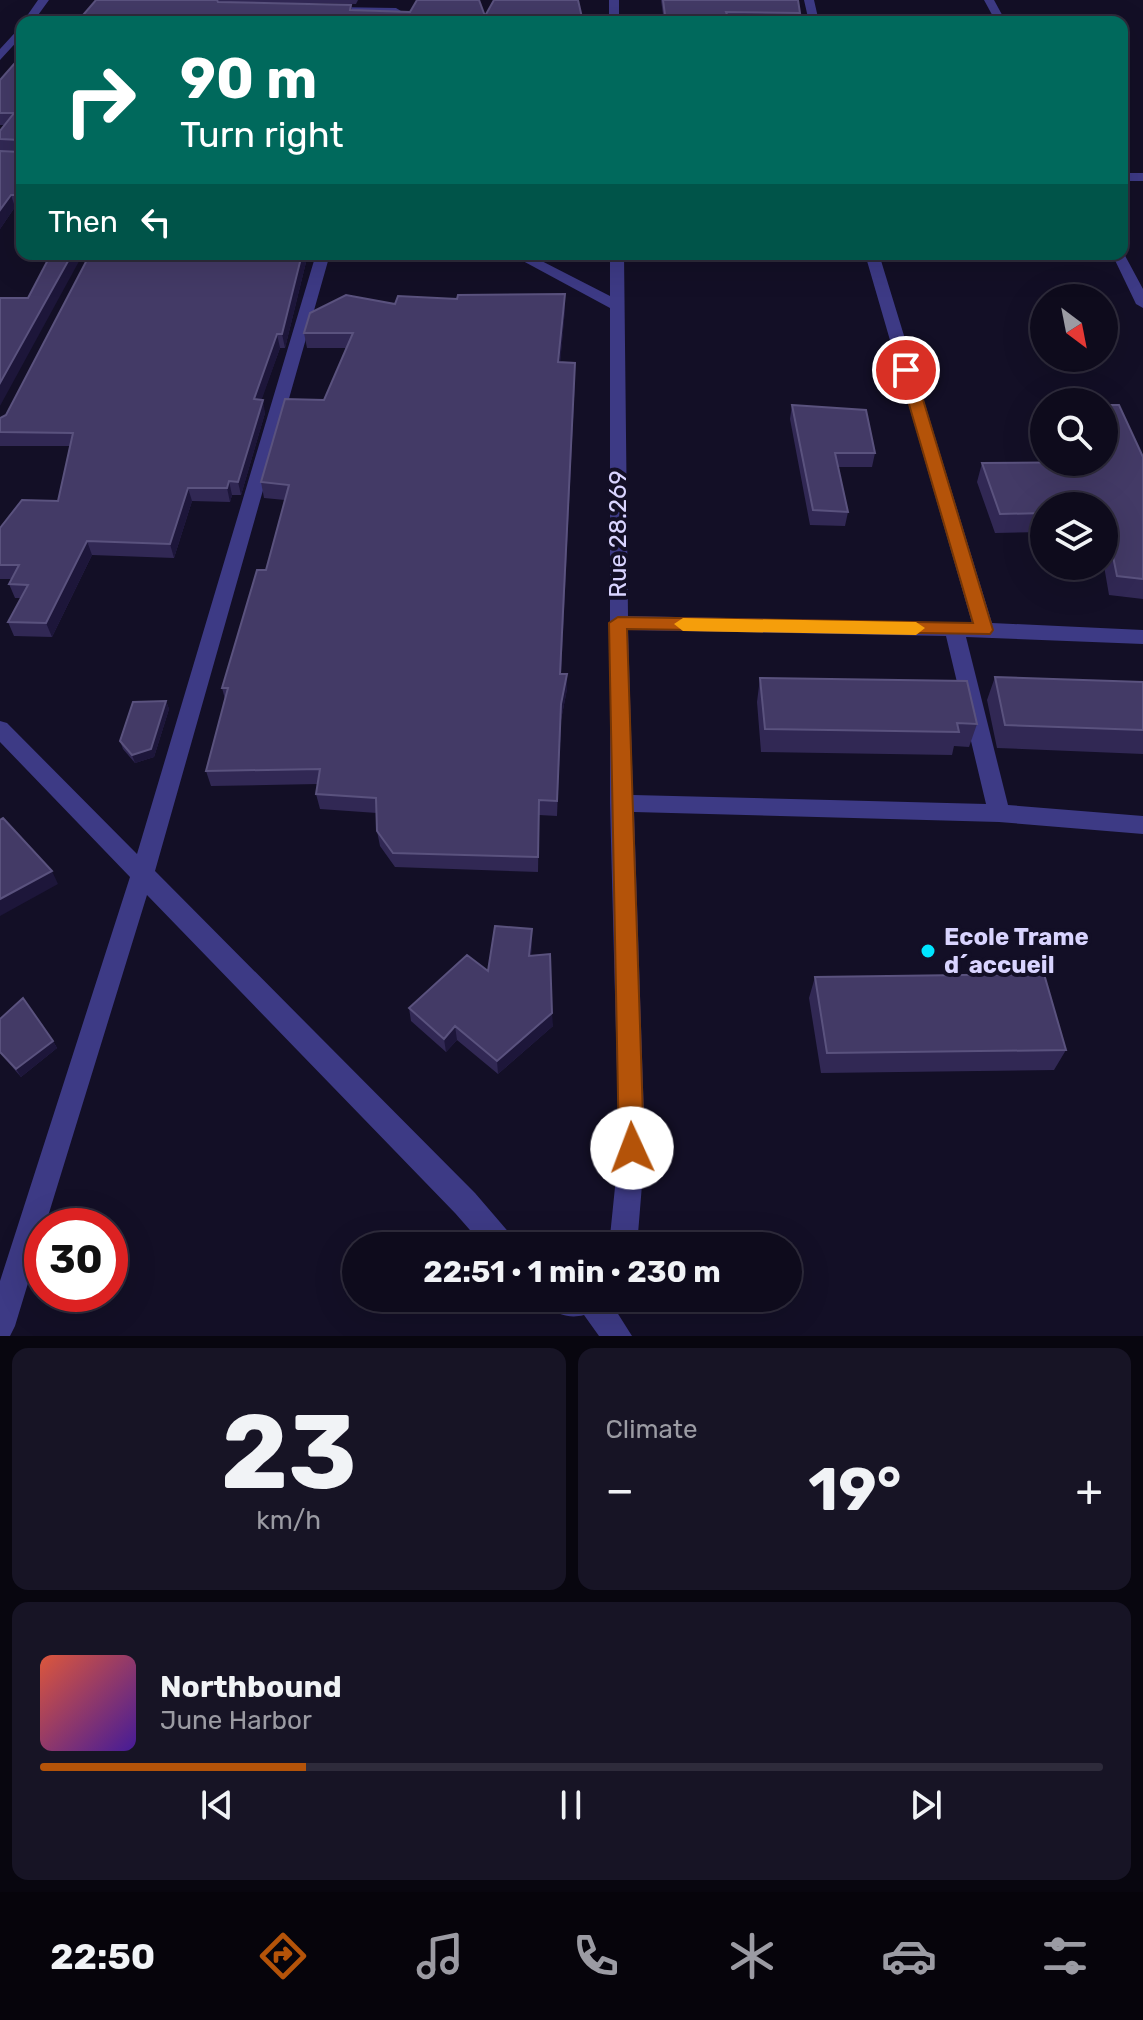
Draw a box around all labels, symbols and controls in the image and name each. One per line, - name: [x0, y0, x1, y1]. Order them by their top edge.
- text: 90 m: [180, 46, 317, 112]
- icon: right: [48, 48, 152, 152]
- text: Turn right: [180, 113, 344, 156]
- icon: left: [134, 200, 178, 244]
- text: Then: [48, 204, 118, 240]
- north arrow: [1030, 284, 1118, 372]
- map controls: [1030, 284, 1118, 580]
- pin: [872, 336, 940, 404]
- icon: arrive: [884, 348, 928, 392]
- button: search: [1030, 388, 1118, 476]
- street label: Rue 28.269: [604, 470, 632, 598]
- button: layers: [1030, 492, 1118, 580]
- place label: Ecole Trame d´accueil: [944, 923, 1089, 979]
- marker: Ecole Trame d´accueil: [919, 942, 937, 960]
- position arrow: [590, 1106, 674, 1190]
- speed limit sign: 30: [24, 1208, 128, 1312]
- text: 22:51 · 1 min · 230 m: [423, 1254, 721, 1290]
- text: 23: [221, 1391, 357, 1514]
- text: Climate: [606, 1414, 698, 1445]
- text: 19°: [808, 1454, 901, 1525]
- text: −: [606, 1464, 634, 1516]
- text: +: [1076, 1464, 1103, 1516]
- text: km/h: [256, 1505, 321, 1536]
- text: Northbound: [160, 1669, 342, 1705]
- text: June Harbor: [160, 1705, 312, 1736]
- icon: previous: [195, 1783, 239, 1827]
- icon: pause: [549, 1783, 593, 1827]
- icon: next: [904, 1783, 948, 1827]
- icon: directions: [255, 1928, 311, 1984]
- icon: music: [412, 1928, 468, 1984]
- icon: phone: [568, 1928, 624, 1984]
- icon: climate: [724, 1928, 780, 1984]
- icon: car: [881, 1928, 937, 1984]
- icon: filters: [1037, 1928, 1093, 1984]
- text: 22:50: [50, 1935, 155, 1978]

